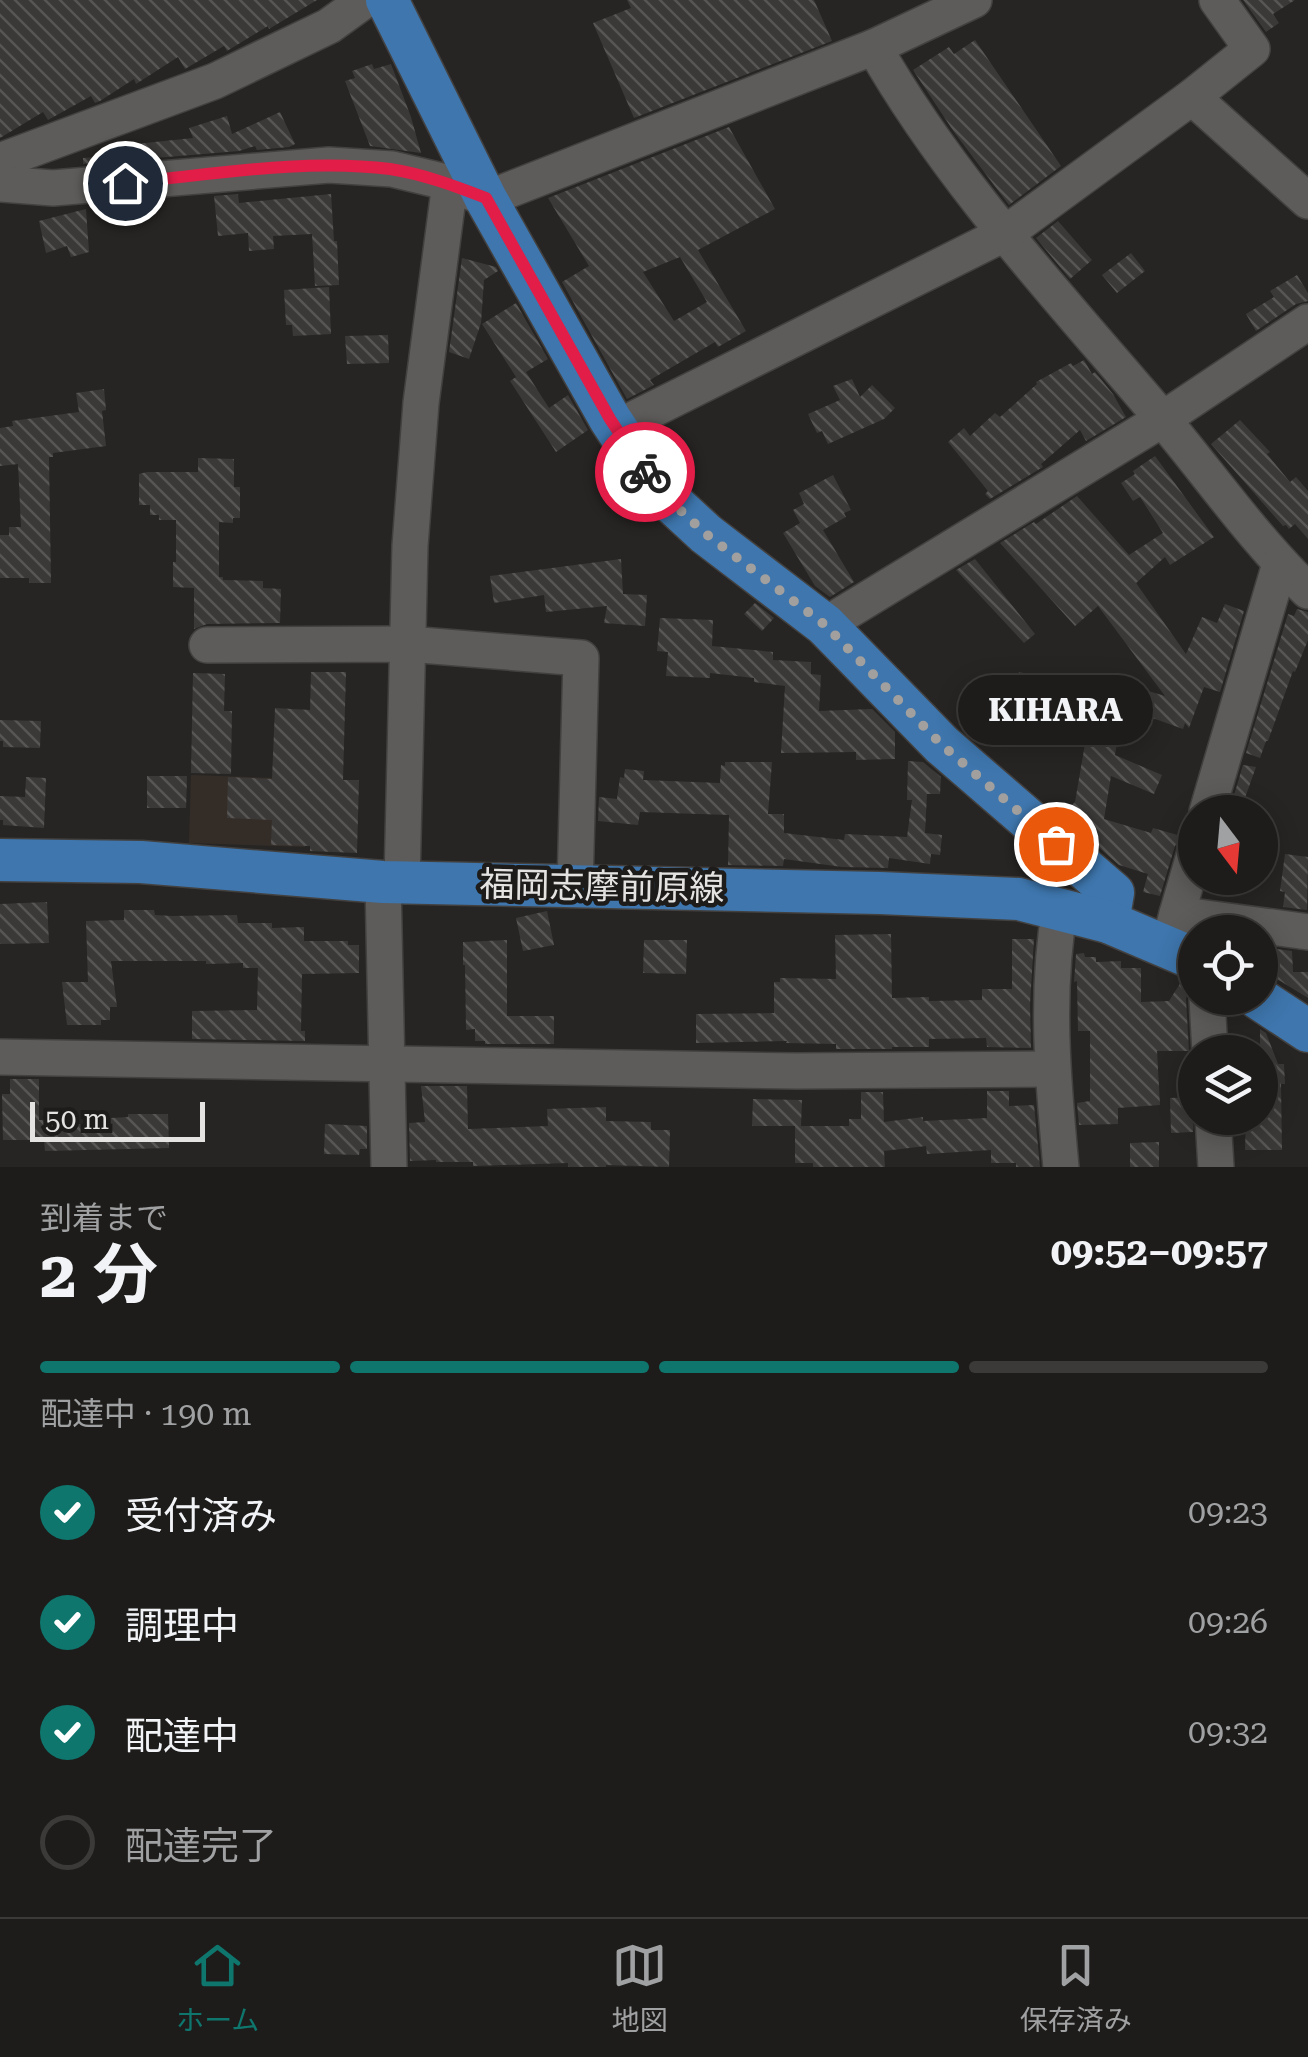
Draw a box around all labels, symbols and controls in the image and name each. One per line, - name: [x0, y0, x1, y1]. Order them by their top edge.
- pin: [83, 141, 168, 226]
- icon: home: [98, 156, 153, 211]
- courier: [595, 422, 695, 522]
- icon: bike: [618, 445, 673, 500]
- callout: KIHARA: [958, 674, 1154, 744]
- text: KIHARA: [988, 691, 1123, 729]
- north arrow: [1178, 795, 1278, 895]
- map controls: [1178, 795, 1278, 1135]
- pin: [1014, 802, 1099, 887]
- icon: bag: [1029, 817, 1084, 872]
- street label: 福岡志摩前原線: [479, 864, 725, 910]
- button: locate: [1178, 915, 1278, 1015]
- button: layers: [1178, 1035, 1278, 1135]
- scale bar: [30, 1097, 205, 1142]
- text: 50 m: [45, 1103, 109, 1136]
- text: 到着まで: [40, 1199, 168, 1237]
- text: 09:52–09:57: [1051, 1230, 1268, 1274]
- text: 2 分: [40, 1237, 158, 1313]
- text: 配達中 · 190 m: [40, 1395, 251, 1433]
- icon: check: [40, 1485, 95, 1540]
- text: 09:23: [1188, 1493, 1268, 1531]
- text: 受付済み: [125, 1494, 277, 1538]
- icon: check: [40, 1595, 95, 1650]
- text: 09:26: [1188, 1603, 1268, 1641]
- text: 調理中: [125, 1604, 239, 1648]
- icon: check: [40, 1705, 95, 1760]
- text: 09:32: [1188, 1713, 1268, 1751]
- text: 配達中: [125, 1714, 239, 1758]
- text: 配達完了: [125, 1824, 277, 1868]
- tab: ホーム: [176, 1938, 259, 2038]
- tab: 地図: [612, 1938, 668, 2038]
- tab: 保存済み: [1020, 1938, 1132, 2038]

